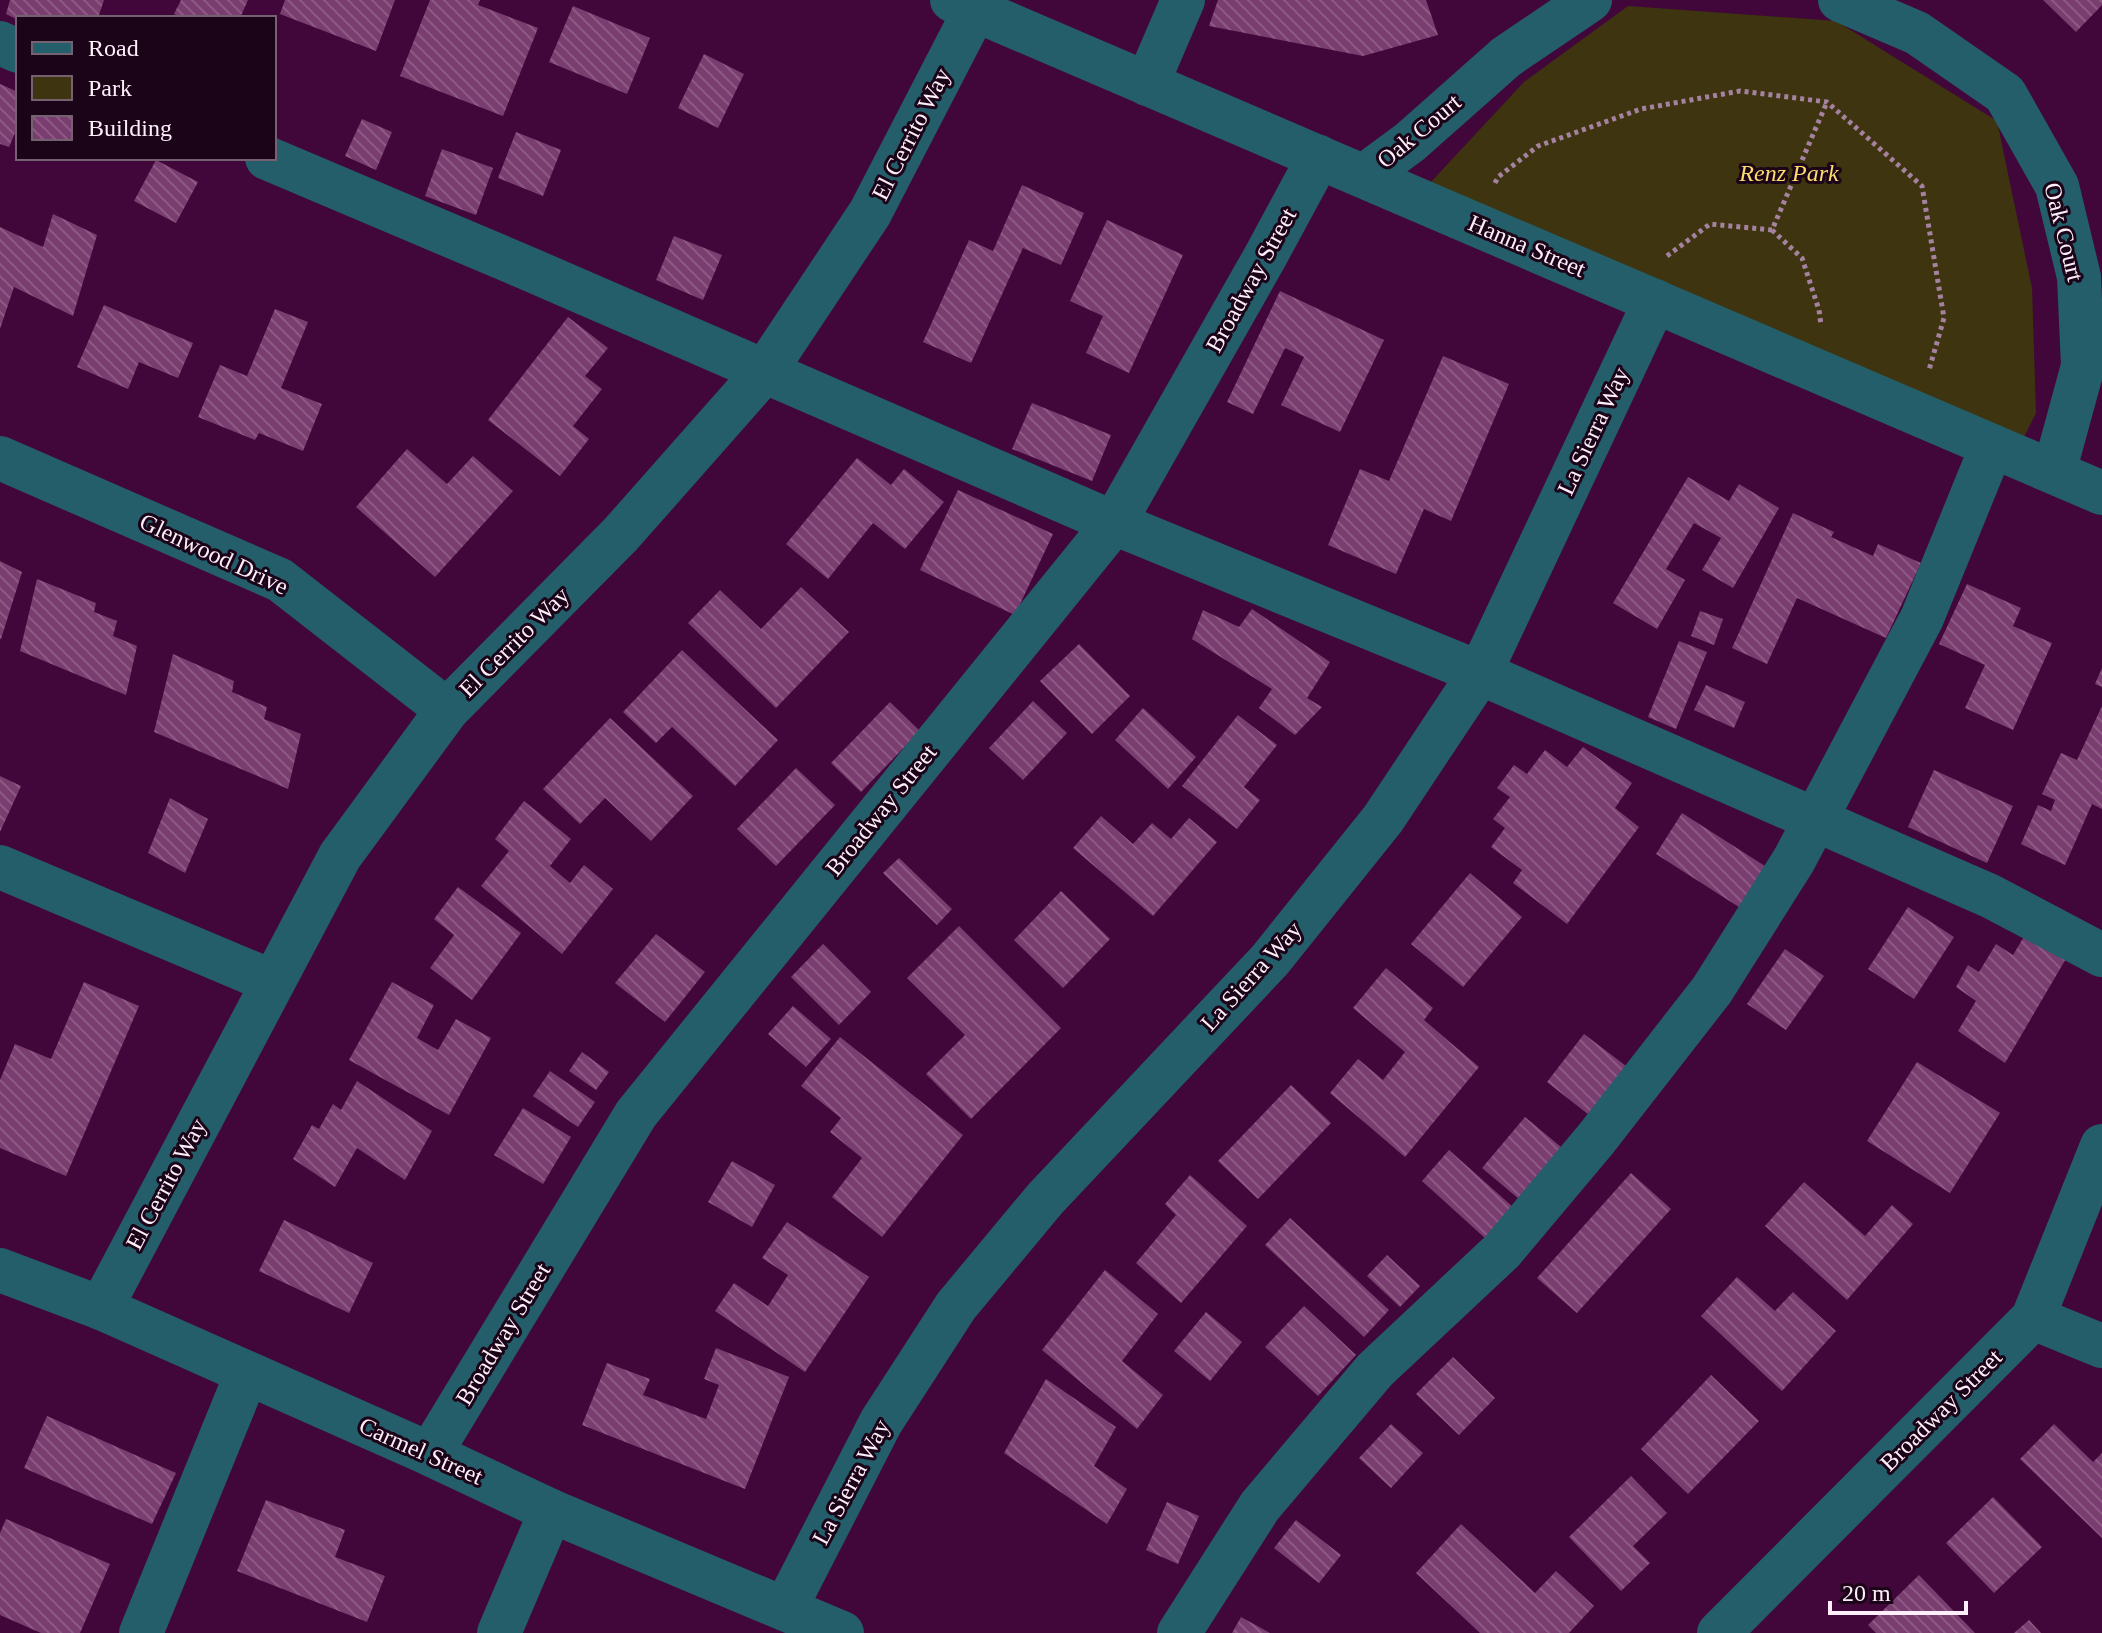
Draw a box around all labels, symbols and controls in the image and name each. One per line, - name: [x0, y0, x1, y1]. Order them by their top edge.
- legend: [16, 16, 276, 160]
- text: Road: [88, 35, 139, 61]
- street label: El Cerrito Way: [867, 64, 955, 204]
- text: Park: [88, 75, 132, 101]
- street label: Oak Court: [1372, 88, 1466, 173]
- text: Building: [88, 115, 172, 141]
- park label: Renz Park: [1738, 160, 1839, 186]
- street label: Oak Court: [2039, 180, 2089, 284]
- street label: Broadway Street: [1201, 203, 1301, 357]
- street label: Hanna Street: [1465, 210, 1590, 282]
- street label: La Sierra Way: [1552, 363, 1634, 499]
- street label: Glenwood Drive: [136, 508, 292, 600]
- street label: El Cerrito Way: [454, 582, 574, 702]
- street label: Broadway Street: [820, 739, 942, 881]
- street label: La Sierra Way: [1195, 916, 1307, 1036]
- street label: El Cerrito Way: [121, 1114, 211, 1254]
- street label: Broadway Street: [450, 1258, 556, 1410]
- street label: Broadway Street: [1875, 1344, 2007, 1476]
- street label: Carmel Street: [355, 1412, 487, 1490]
- street label: La Sierra Way: [807, 1415, 895, 1549]
- scale bar: [1830, 1565, 1966, 1615]
- text: 20 m: [1842, 1580, 1891, 1606]

